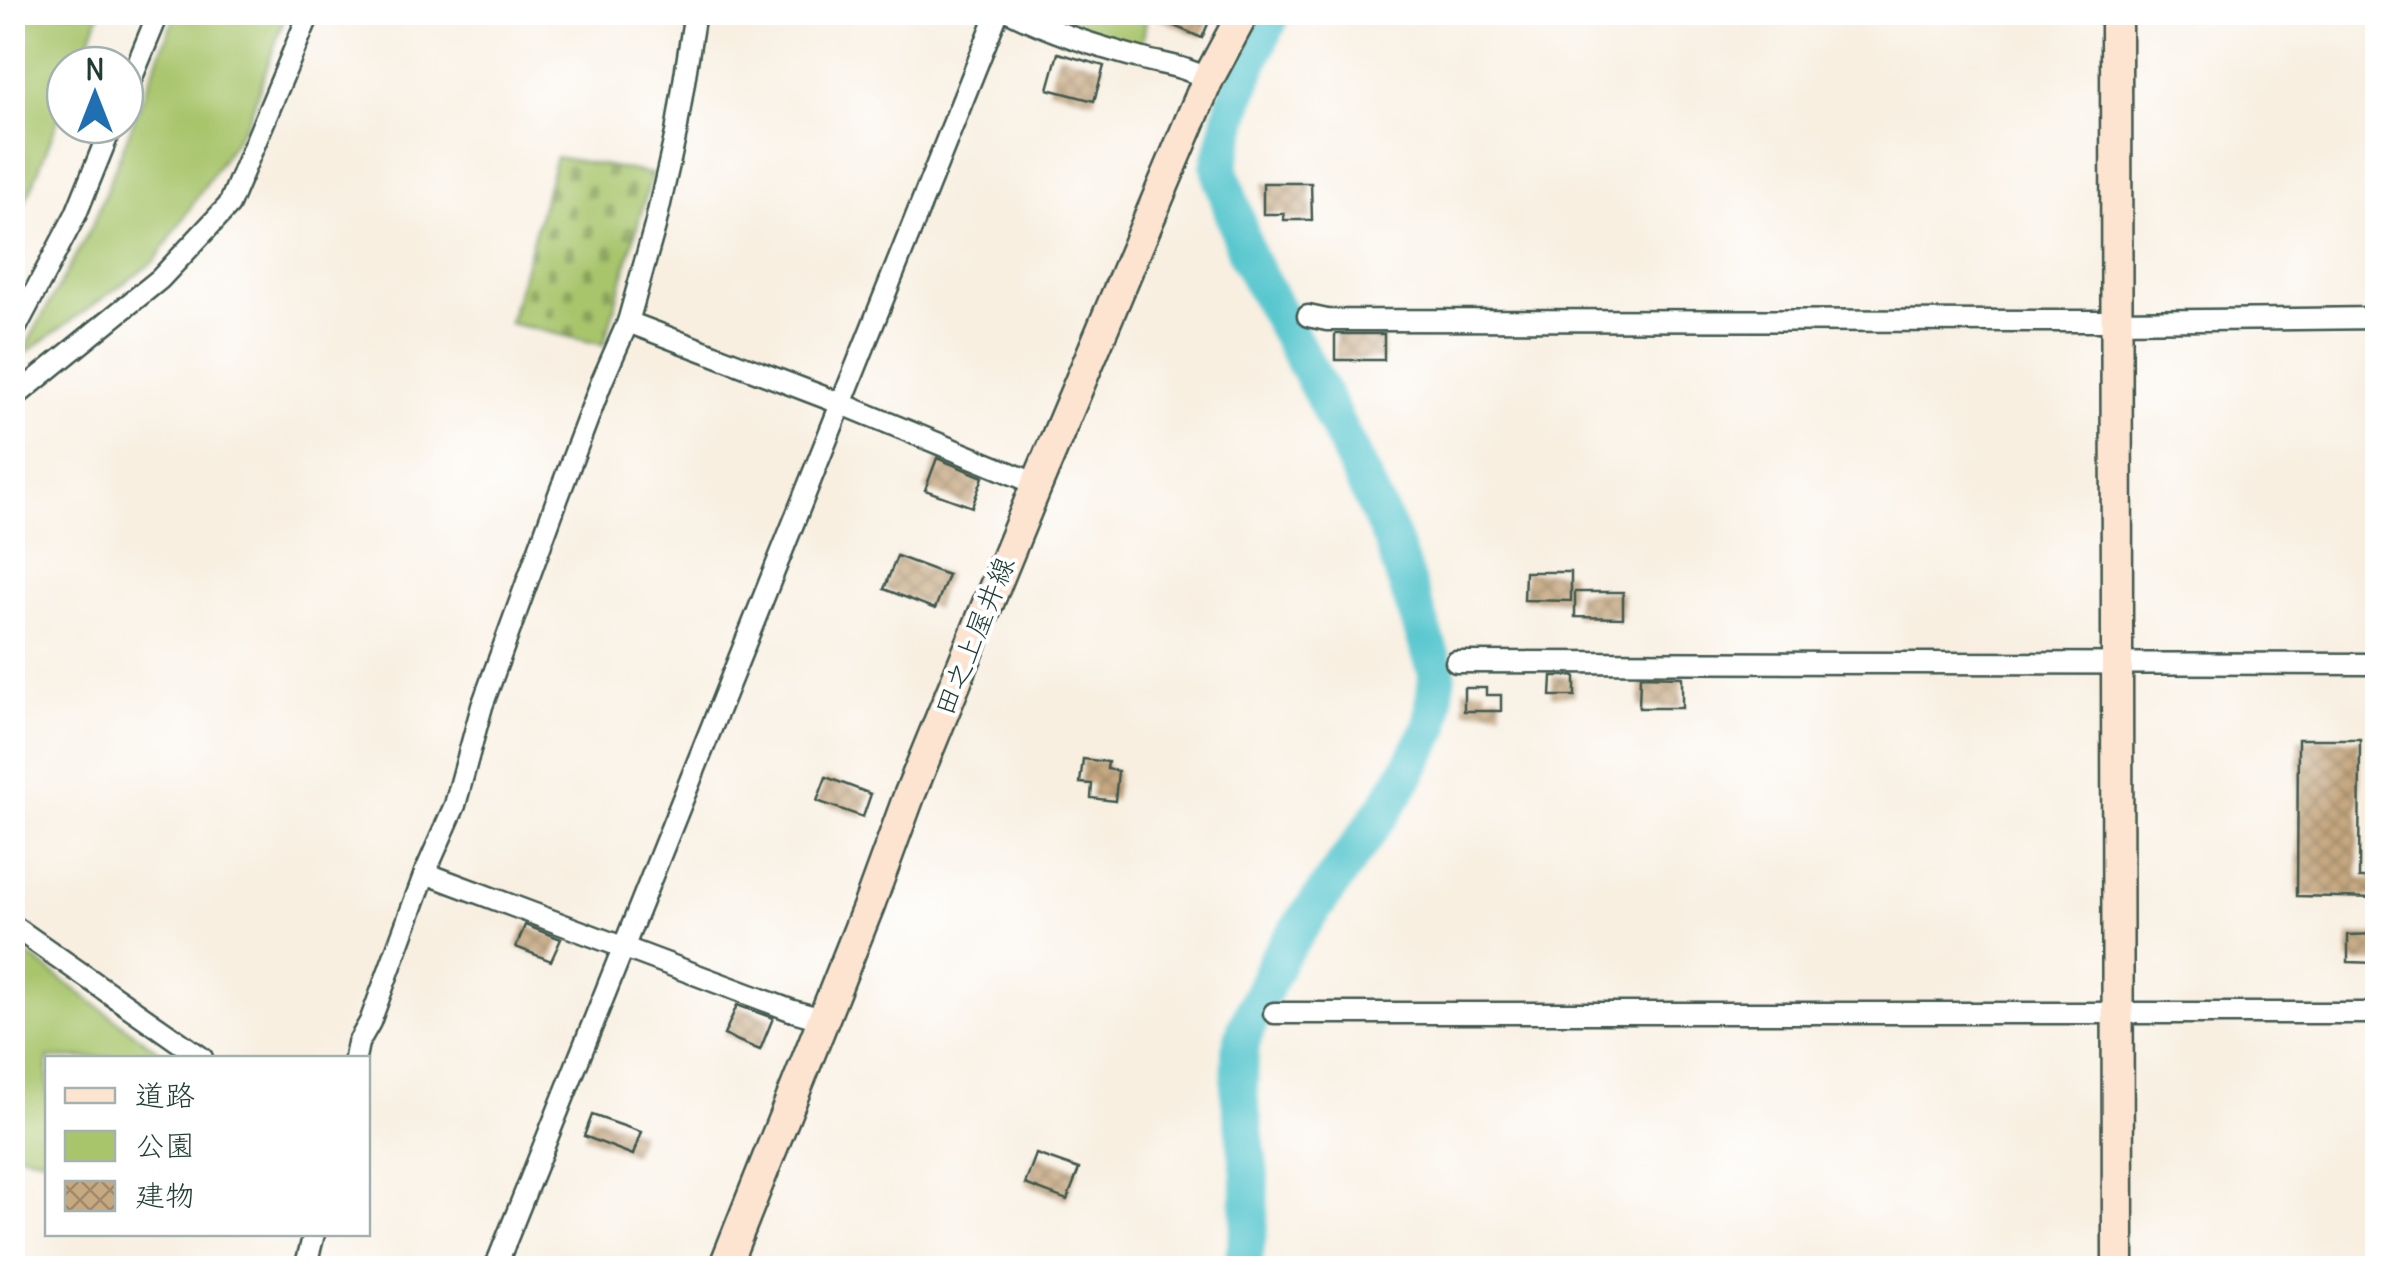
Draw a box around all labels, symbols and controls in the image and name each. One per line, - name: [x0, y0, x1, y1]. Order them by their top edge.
- north arrow: [45, 45, 145, 145]
- text: N: [85, 52, 105, 88]
- street label: 田之上屋井線: [926, 551, 1022, 721]
- legend: [45, 1056, 370, 1236]
- text: 道路: [135, 1076, 195, 1114]
- text: 公園: [135, 1126, 195, 1164]
- text: 建物: [135, 1176, 195, 1214]

